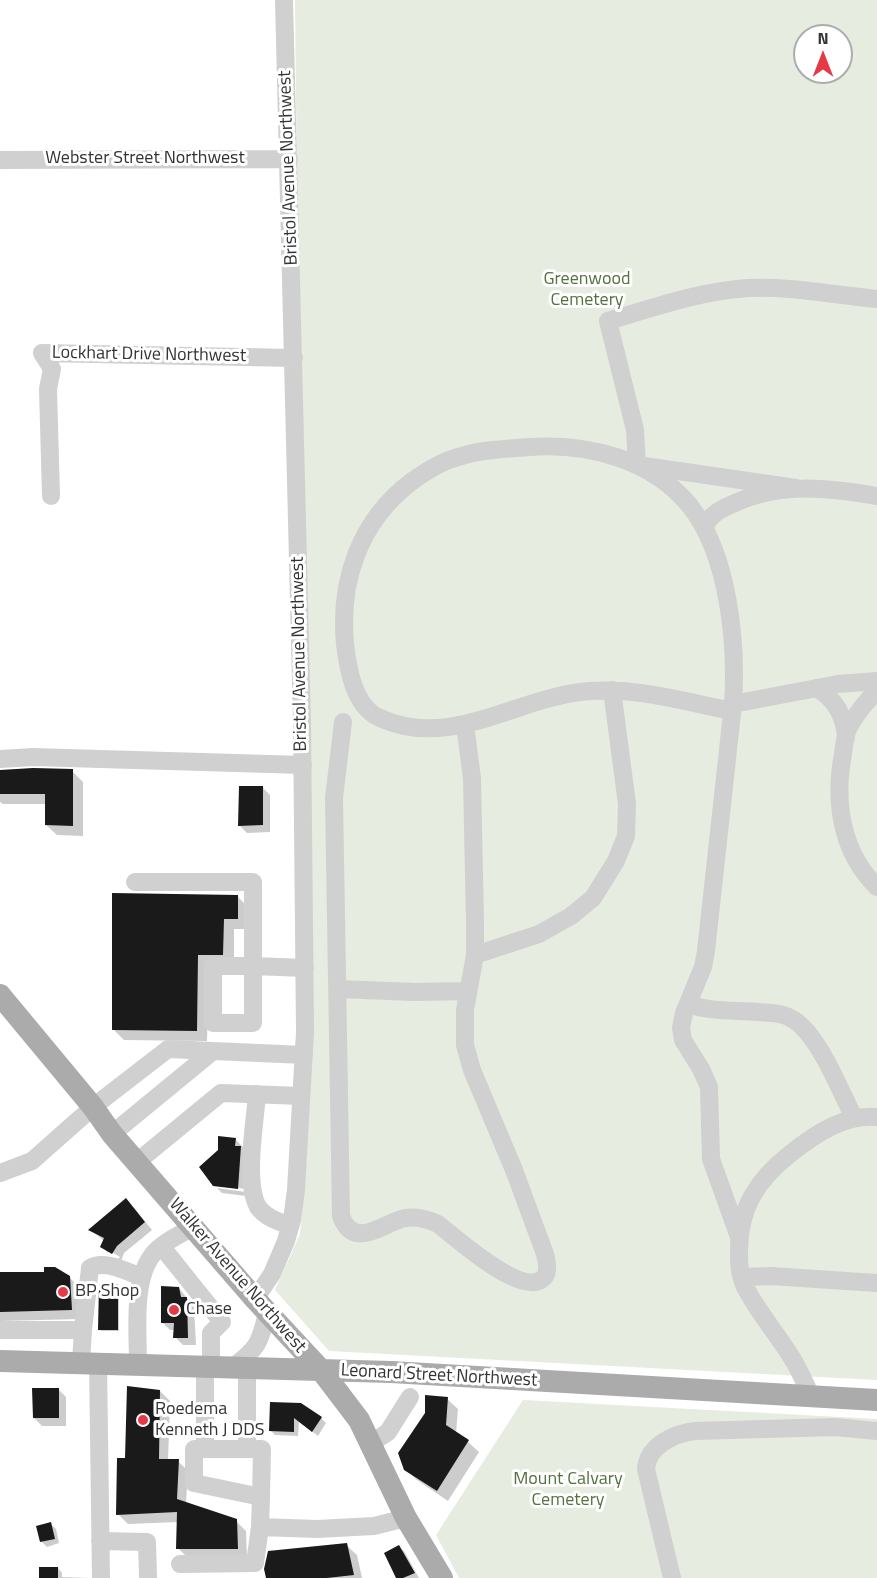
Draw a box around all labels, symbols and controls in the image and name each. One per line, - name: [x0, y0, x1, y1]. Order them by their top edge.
- north arrow: [793, 24, 853, 84]
- text: N: [817, 26, 829, 50]
- street label: Bristol Avenue Northwest: [275, 70, 303, 266]
- street label: Webster Street Northwest: [45, 148, 245, 170]
- park label: Greenwood Cemetery: [543, 269, 631, 312]
- street label: Lockhart Drive Northwest: [52, 343, 246, 367]
- street label: Bristol Avenue Northwest: [288, 556, 312, 752]
- street label: Walker Avenue Northwest: [164, 1194, 310, 1358]
- place label: BP Shop: [75, 1281, 139, 1303]
- marker: BP Shop: [56, 1285, 70, 1299]
- place label: Chase: [186, 1299, 232, 1321]
- marker: Chase: [167, 1303, 181, 1317]
- street label: Leonard Street Northwest: [340, 1360, 538, 1392]
- place label: Roedema Kenneth J DDS: [155, 1399, 265, 1442]
- marker: Roedema Kenneth J DDS: [136, 1413, 150, 1427]
- park label: Mount Calvary Cemetery: [513, 1469, 623, 1512]

